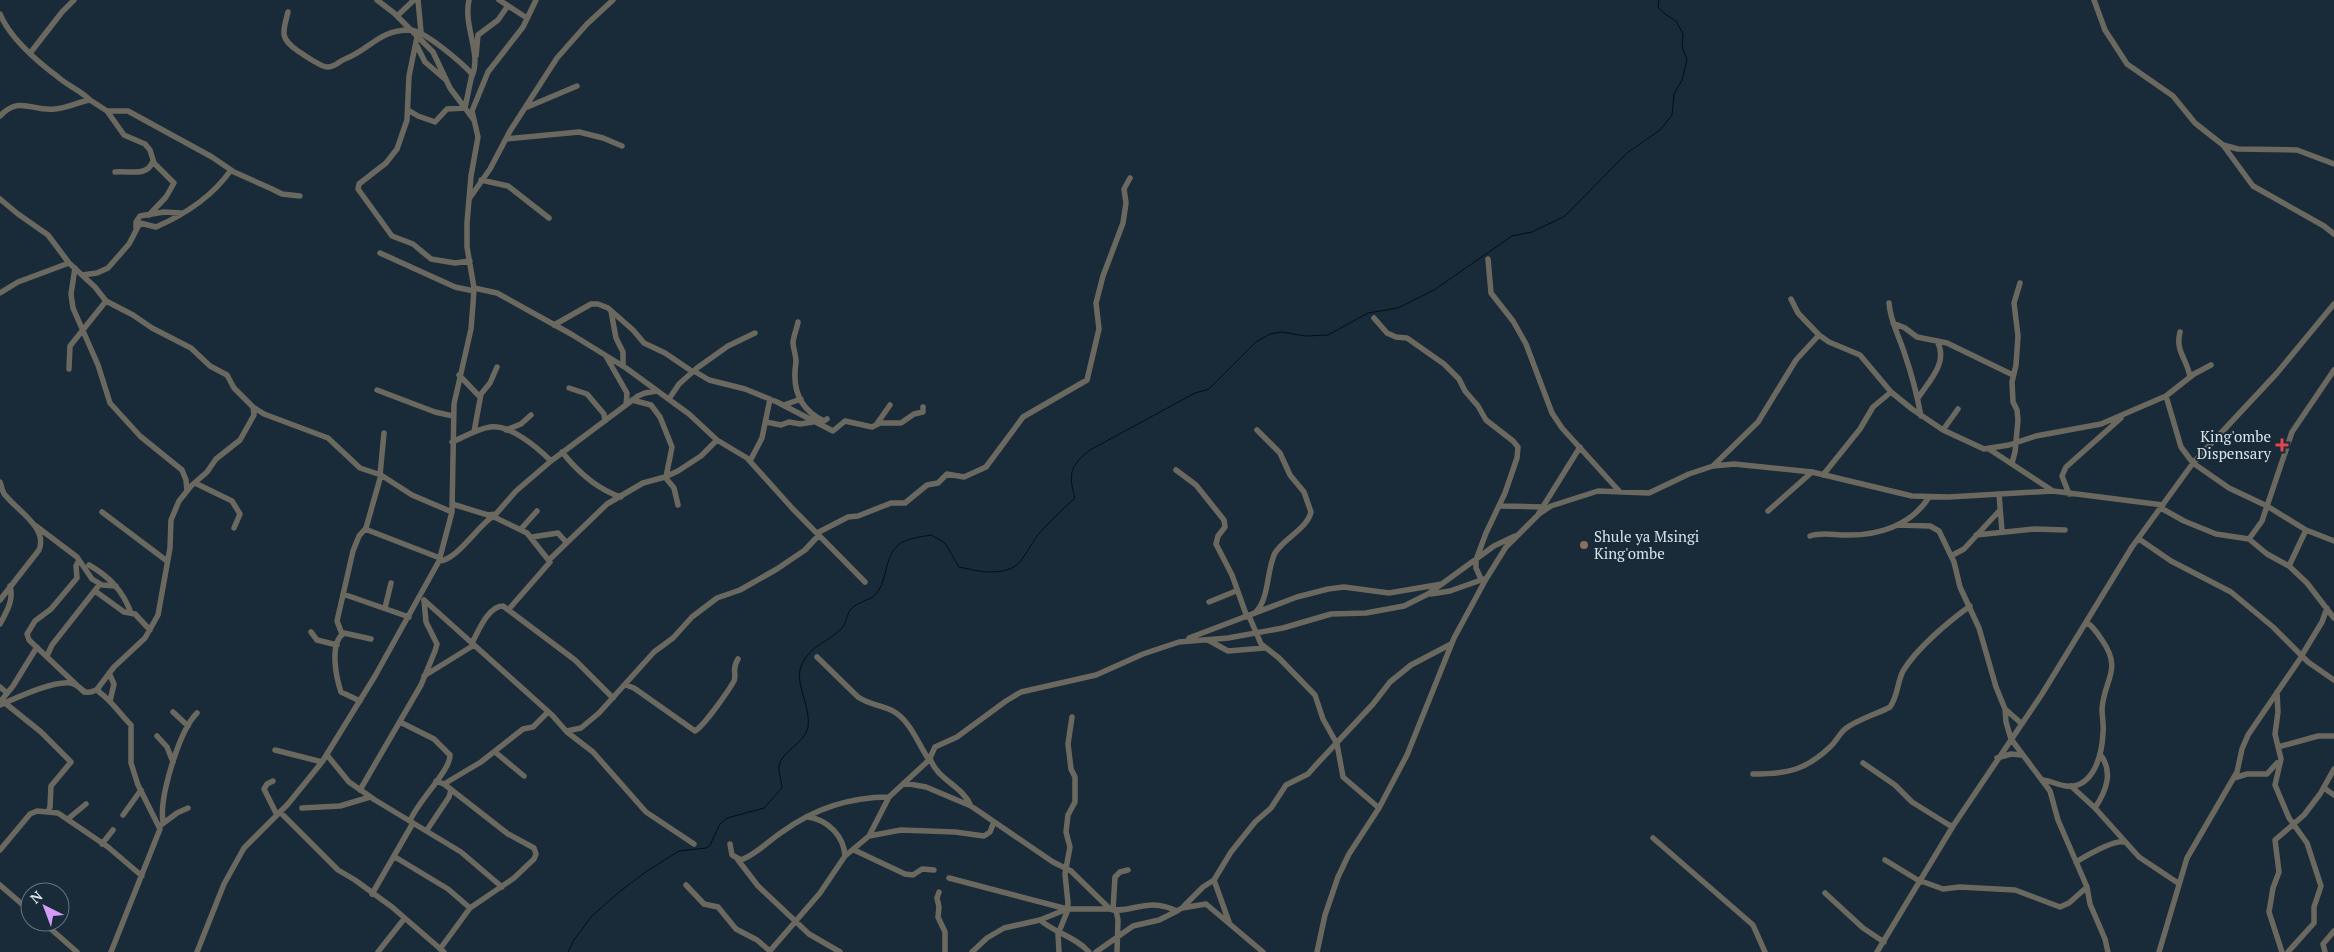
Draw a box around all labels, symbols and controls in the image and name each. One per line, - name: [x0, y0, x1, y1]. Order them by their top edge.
- place label: King'ombe Dispensary: [2197, 426, 2271, 463]
- marker: King'ombe Dispensary: [2275, 438, 2289, 452]
- place label: Shule ya Msingi King'ombe: [1594, 526, 1699, 563]
- marker: Shule ya Msingi King'ombe: [1578, 539, 1590, 551]
- north arrow: [20, 882, 70, 932]
- text: N: [26, 886, 47, 908]

